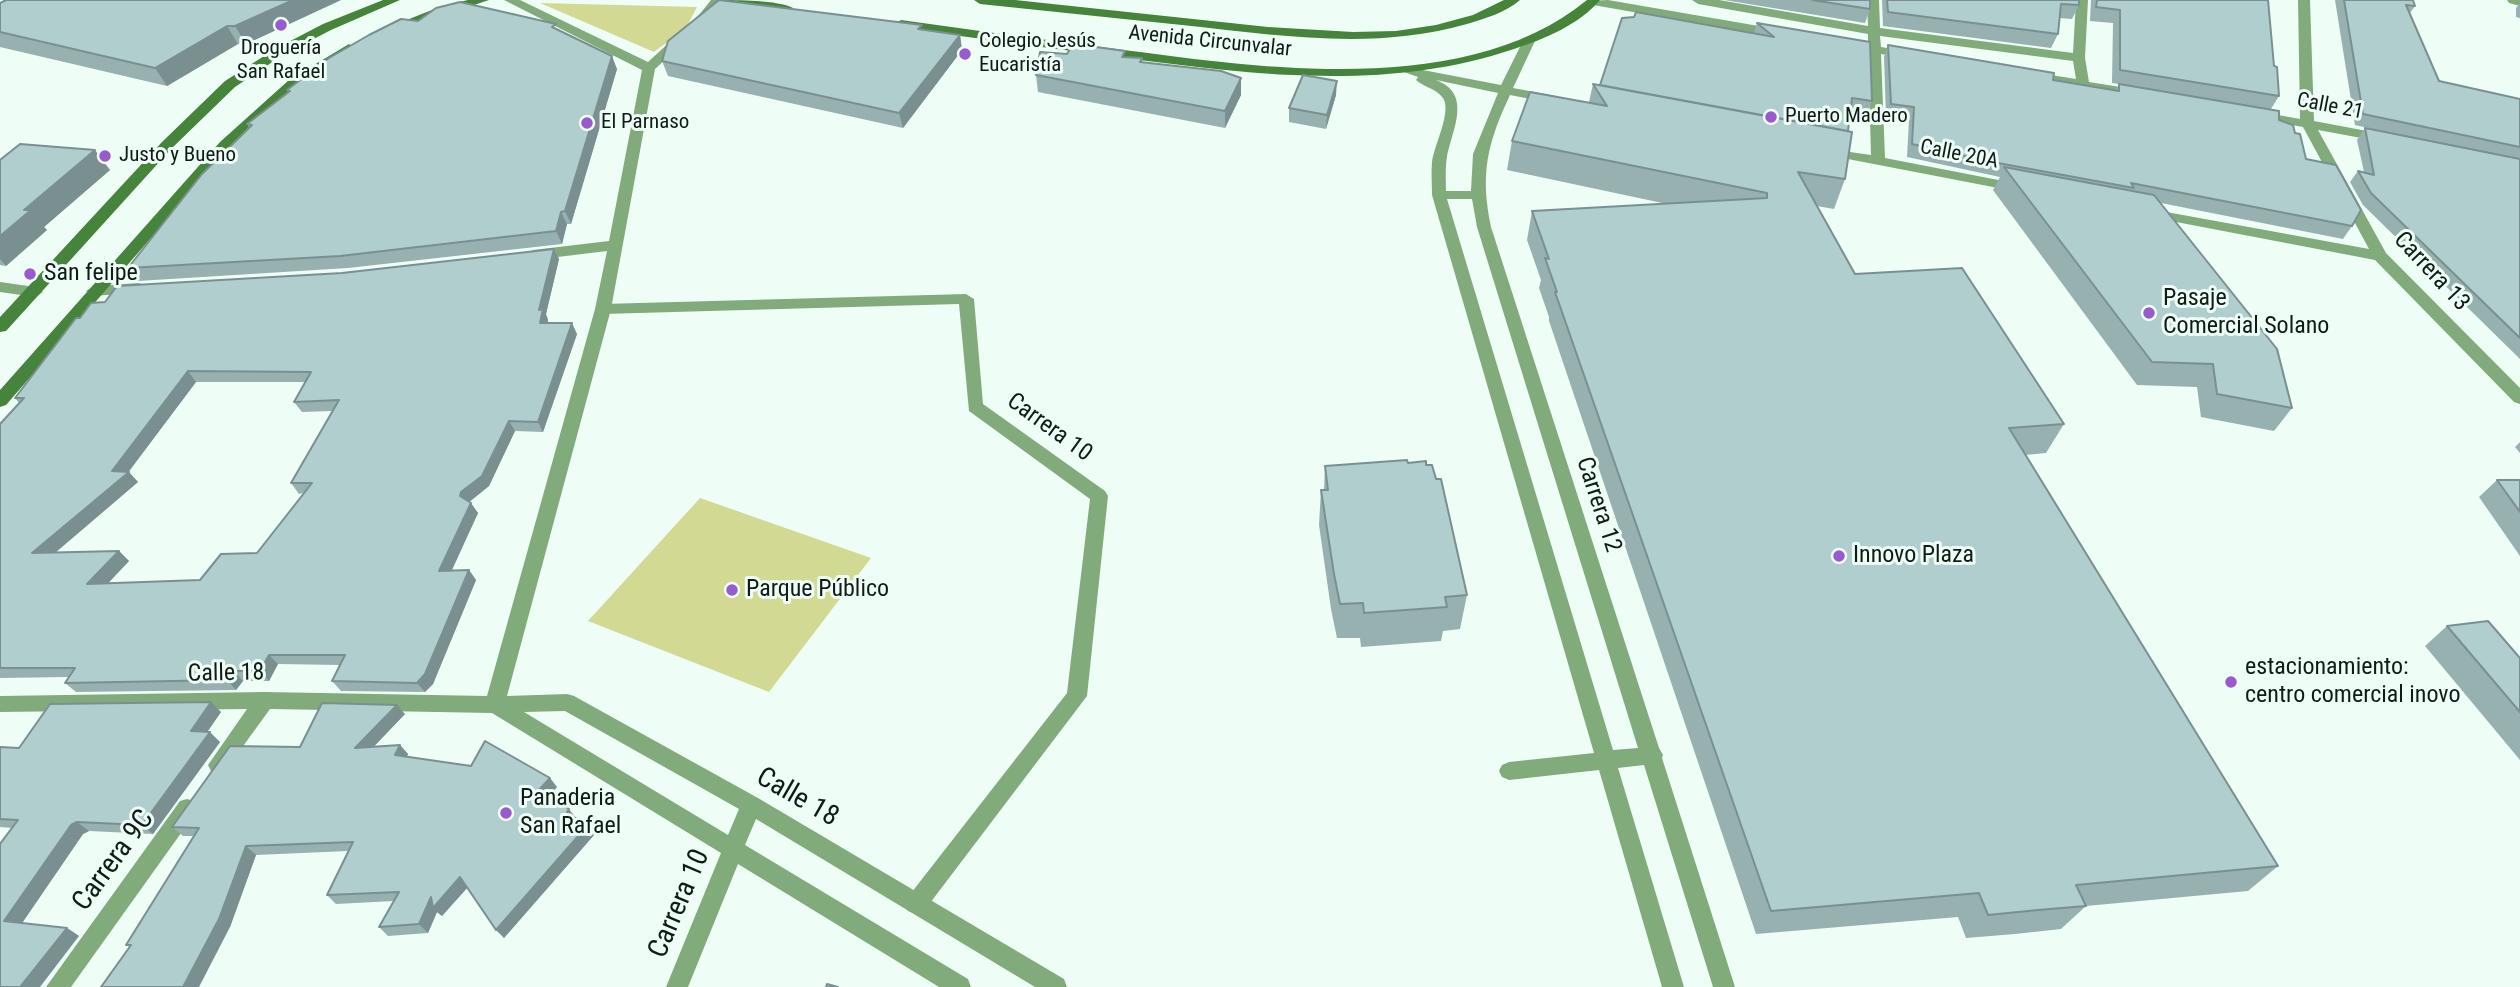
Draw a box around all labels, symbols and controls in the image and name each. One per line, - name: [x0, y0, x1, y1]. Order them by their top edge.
- marker: Droguería San Rafael: [273, 17, 289, 33]
- street label: Avenida Circunvalar: [1127, 21, 1293, 63]
- place label: Colegio Jesús Eucaristía: [979, 29, 1096, 79]
- place label: Droguería San Rafael: [237, 36, 325, 86]
- marker: Colegio Jesús Eucaristía: [957, 46, 973, 62]
- street label: Calle 21: [2295, 88, 2365, 126]
- place label: Puerto Madero: [1785, 104, 1908, 130]
- marker: Puerto Madero: [1763, 109, 1779, 125]
- place label: El Parnaso: [601, 110, 689, 136]
- marker: El Parnaso: [579, 115, 595, 131]
- street label: Calle 20A: [1918, 135, 2000, 175]
- place label: Justo y Bueno: [119, 143, 236, 169]
- marker: Justo y Bueno: [97, 148, 113, 164]
- street label: Carrera 13: [2387, 226, 2475, 318]
- place label: San felipe: [44, 260, 138, 288]
- marker: San felipe: [22, 266, 38, 282]
- place label: Pasaje Comercial Solano: [2163, 285, 2329, 341]
- marker: Pasaje Comercial Solano: [2141, 305, 2157, 321]
- street label: Carrera 10: [1001, 387, 1097, 469]
- street label: Carrera 12: [1569, 454, 1627, 556]
- place label: Innovo Plaza: [1853, 542, 1974, 570]
- marker: Innovo Plaza: [1831, 548, 1847, 564]
- place label: Parque Público: [746, 576, 889, 604]
- marker: Parque Público: [724, 582, 740, 598]
- place label: estacionamiento: centro comercial inovo: [2245, 654, 2460, 710]
- street label: Calle 18: [187, 659, 265, 689]
- marker: estacionamiento: centro comercial inovo: [2223, 674, 2239, 690]
- street label: Calle 18: [750, 761, 844, 835]
- place label: Panaderia San Rafael: [520, 785, 621, 841]
- street label: Carrera 9C: [66, 804, 162, 918]
- marker: Panaderia San Rafael: [498, 805, 514, 821]
- street label: Carrera 10: [642, 845, 718, 963]

